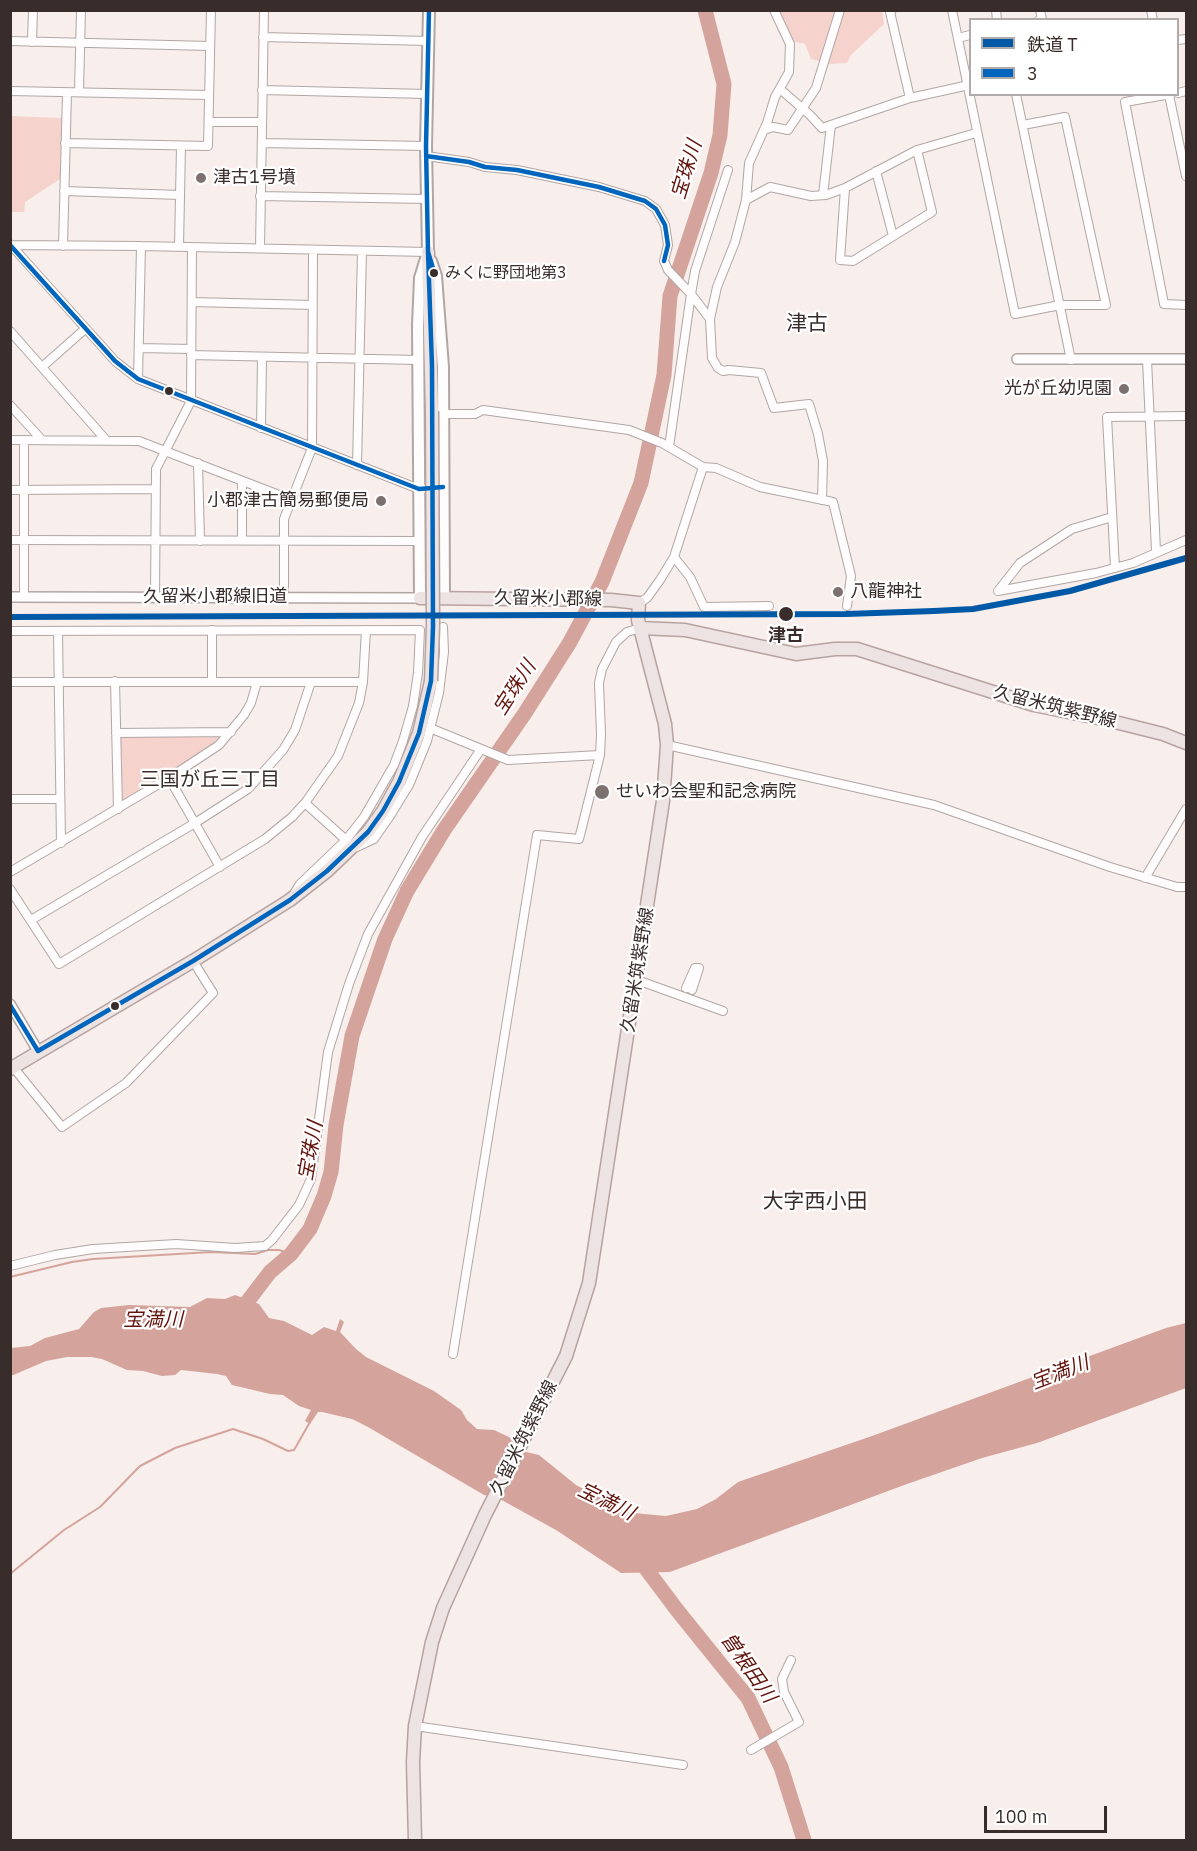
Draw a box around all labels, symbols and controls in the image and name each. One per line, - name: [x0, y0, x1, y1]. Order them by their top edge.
- legend: [969, 18, 1179, 96]
- text: 鉄道 T: [1027, 33, 1078, 56]
- text: 3: [1027, 62, 1038, 85]
- water label: 宝珠川: [667, 138, 707, 202]
- place label: 津古1号墳: [213, 167, 296, 189]
- marker: 津古1号墳: [194, 171, 208, 185]
- place label: みくに野団地第3: [445, 263, 567, 283]
- marker: みくに野団地第3: [428, 267, 440, 279]
- district label: 津古: [786, 311, 828, 337]
- place label: 光が丘幼児園: [1004, 378, 1112, 400]
- marker: 光が丘幼児園: [1117, 382, 1131, 396]
- unlabelled marker: [163, 385, 175, 397]
- place label: 小郡津古簡易郵便局: [207, 490, 369, 512]
- marker: 小郡津古簡易郵便局: [374, 494, 388, 508]
- place label: 八龍神社: [850, 581, 922, 603]
- marker: 八龍神社: [831, 585, 845, 599]
- street label: 久留米小郡線旧道: [143, 586, 287, 608]
- street label: 久留米小郡線: [494, 587, 602, 611]
- marker: 津古: [777, 605, 795, 623]
- place label: 津古: [768, 625, 804, 647]
- water label: 宝珠川: [489, 656, 541, 720]
- street label: 久留米筑紫野線: [991, 681, 1119, 733]
- district label: 三国が丘三丁目: [140, 768, 280, 792]
- place label: せいわ会聖和記念病院: [616, 781, 796, 803]
- marker: せいわ会聖和記念病院: [593, 783, 611, 801]
- street label: 久留米筑紫野線: [617, 906, 659, 1034]
- unlabelled marker: [109, 1000, 121, 1012]
- water label: 宝珠川: [294, 1119, 328, 1183]
- district label: 大字西小田: [763, 1189, 867, 1215]
- water label: 宝満川: [123, 1308, 183, 1332]
- water label: 宝満川: [1028, 1351, 1092, 1395]
- street label: 久留米筑紫野線: [486, 1377, 562, 1499]
- water label: 宝満川: [574, 1478, 638, 1526]
- water label: 曽根田川: [715, 1628, 781, 1708]
- scale bar: [987, 1794, 1110, 1832]
- text: 100 m: [995, 1805, 1047, 1828]

